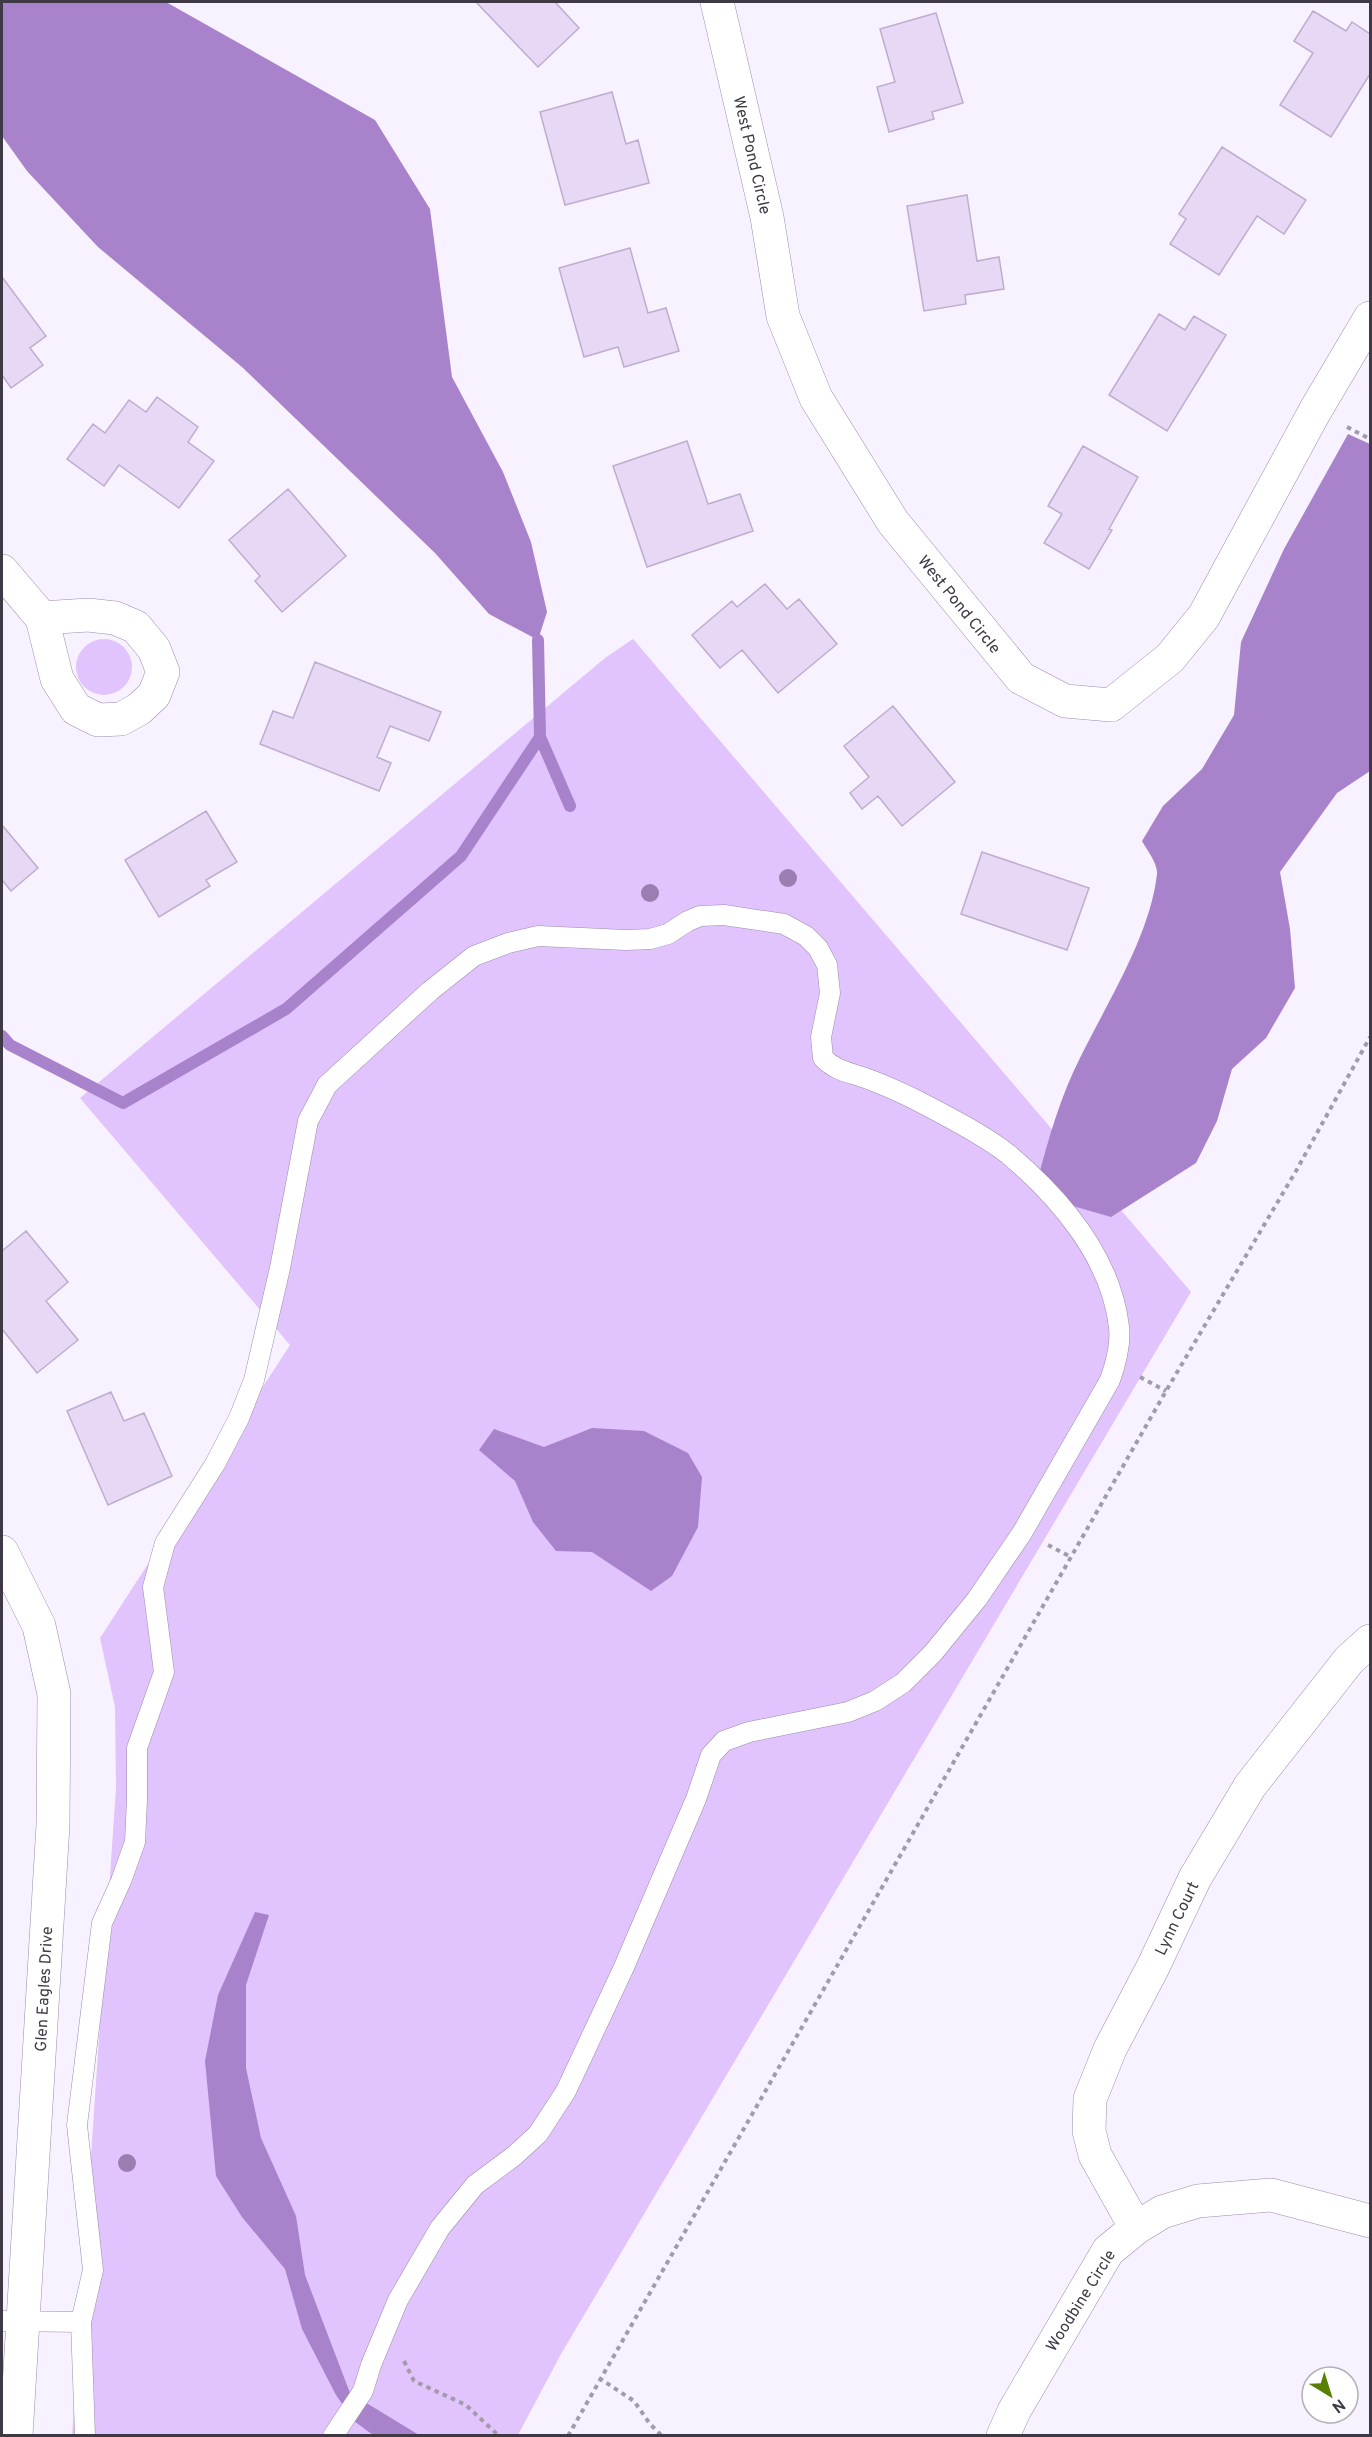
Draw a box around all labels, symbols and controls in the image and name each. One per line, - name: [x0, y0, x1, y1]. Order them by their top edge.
- street label: West Pond Circle: [728, 94, 774, 217]
- street label: West Pond Circle: [913, 552, 1004, 658]
- street label: Lynn Court: [1151, 1879, 1204, 1959]
- street label: Glen Eagles Drive: [32, 1926, 58, 2052]
- street label: Woodbine Circle: [1042, 2246, 1121, 2356]
- north arrow: [1300, 2365, 1360, 2425]
- text: N: [1327, 2394, 1349, 2417]

